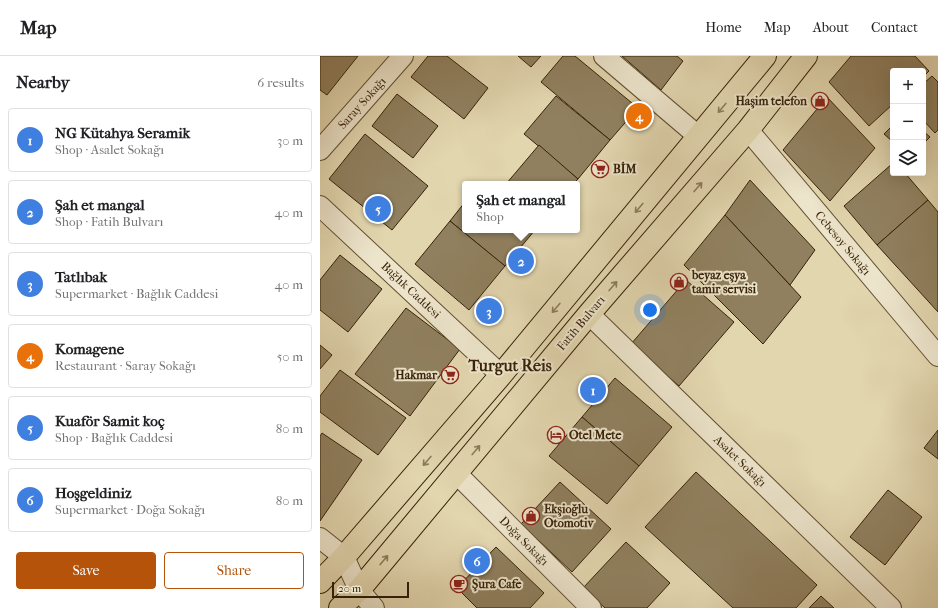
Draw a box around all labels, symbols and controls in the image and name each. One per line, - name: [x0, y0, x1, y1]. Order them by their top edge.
- text: Map: [20, 17, 56, 39]
- text: Home: [705, 19, 742, 36]
- text: Map: [764, 19, 791, 36]
- text: About: [813, 19, 849, 36]
- text: Contact: [871, 19, 918, 36]
- map controls: [890, 68, 926, 176]
- button: +: [890, 68, 926, 104]
- text: Nearby: [16, 72, 70, 92]
- street label: Saray Sokağı: [335, 74, 389, 132]
- text: 6 results: [257, 75, 304, 90]
- shop icon: Haşim telefon: [810, 91, 830, 111]
- place label: Haşim telefon: [735, 94, 808, 109]
- pin: 4: [626, 101, 652, 131]
- one-way arrow: [717, 102, 726, 113]
- button: −: [890, 104, 926, 140]
- text: NG Kütahya Seramik: [55, 124, 190, 142]
- text: 1: [28, 133, 32, 148]
- text: 30 m: [277, 133, 303, 148]
- button: layers: [890, 140, 926, 176]
- text: Shop · Asalet Sokağı: [55, 142, 164, 157]
- supermarket icon: BİM: [590, 159, 610, 179]
- place label: BİM: [613, 161, 636, 176]
- popup: [462, 181, 580, 233]
- one-way arrow: [693, 183, 702, 193]
- text: Şah et mangal: [476, 191, 566, 209]
- pin: 5: [365, 194, 391, 224]
- text: Şah et mangal: [55, 196, 145, 214]
- one-way arrow: [635, 202, 643, 213]
- text: 2: [27, 205, 33, 220]
- text: 40 m: [275, 205, 303, 220]
- street label: Cebesoy Sokağı: [812, 208, 874, 278]
- text: Shop: [476, 209, 504, 224]
- text: Shop · Fatih Bulvarı: [55, 214, 163, 229]
- pin: 2: [508, 246, 534, 276]
- street label: Bağlık Caddesi: [378, 259, 444, 321]
- text: Tatlıbak: [55, 268, 107, 286]
- place label: beyaz eşya tamir servisi: [691, 268, 756, 296]
- shop icon: beyaz eşya tamir servisi: [669, 272, 689, 292]
- text: 3: [27, 277, 33, 292]
- text: 40 m: [275, 277, 303, 292]
- one-way arrow: [609, 280, 618, 291]
- text: Supermarket · Bağlık Caddesi: [55, 286, 218, 301]
- street label: Fatih Bulvarı: [554, 293, 608, 353]
- pin: 3: [476, 296, 502, 326]
- your location: [640, 300, 660, 320]
- one-way arrow: [552, 303, 561, 313]
- text: Komagene: [55, 340, 124, 358]
- text: 4: [26, 349, 34, 364]
- text: 50 m: [277, 349, 303, 364]
- district label: Turgut Reis: [467, 356, 552, 376]
- text: Restaurant · Saray Sokağı: [55, 358, 196, 373]
- supermarket icon: Hakmar: [440, 365, 460, 385]
- place label: Hakmar: [395, 368, 438, 382]
- pin: 1: [580, 375, 606, 405]
- text: Kuaför Samit koç: [55, 412, 165, 430]
- text: 5: [27, 421, 33, 436]
- text: 80 m: [276, 421, 303, 436]
- hotel icon: Otel Mete: [546, 425, 566, 445]
- place label: Otel Mete: [569, 428, 622, 442]
- text: Shop · Bağlık Caddesi: [55, 430, 173, 445]
- street label: Asalet Sokağı: [710, 432, 770, 490]
- one-way arrow: [471, 444, 480, 455]
- one-way arrow: [423, 456, 432, 466]
- text: Hoşgeldiniz: [55, 484, 132, 502]
- text: 6: [26, 493, 34, 508]
- text: 80 m: [276, 493, 303, 508]
- text: Supermarket · Doğa Sokağı: [55, 502, 205, 517]
- place label: Ekşioğlu Otomotiv: [544, 502, 594, 530]
- shop icon: Ekşioğlu Otomotiv: [521, 506, 541, 526]
- street label: Doğa Sokağı: [497, 514, 552, 569]
- pin: 6: [464, 546, 490, 576]
- button: Save: [16, 552, 156, 589]
- button: Share: [164, 552, 304, 589]
- one-way arrow: [379, 555, 388, 566]
- cafe icon: Şura Cafe: [449, 574, 469, 594]
- place label: Şura Cafe: [472, 577, 522, 592]
- scale bar: [332, 580, 409, 599]
- text: 20 m: [338, 582, 361, 595]

